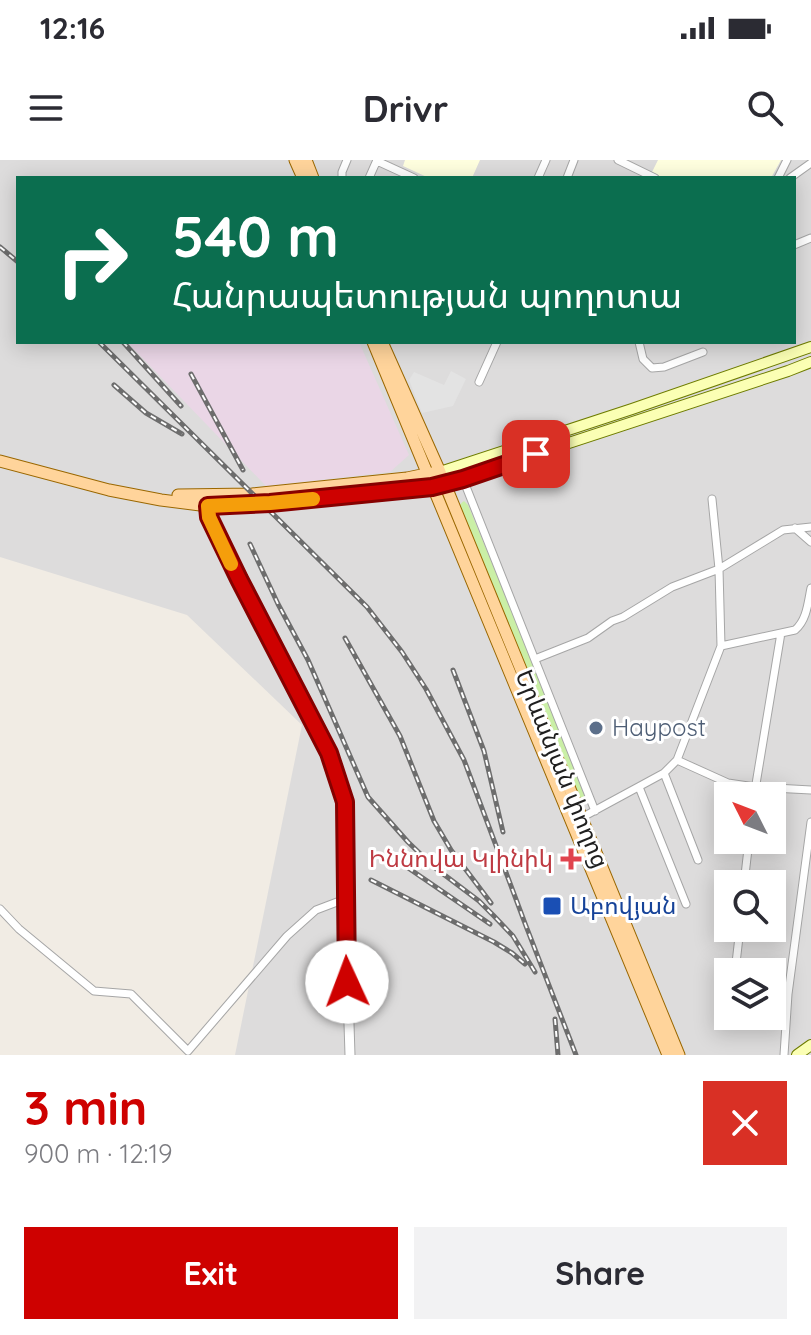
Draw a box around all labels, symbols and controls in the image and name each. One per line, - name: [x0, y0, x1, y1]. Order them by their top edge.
- text: 12:16: [40, 9, 105, 47]
- icon: menu: [24, 86, 68, 130]
- text: Drivr: [363, 86, 448, 131]
- icon: search: [743, 86, 787, 130]
- text: 540 m: [172, 201, 339, 271]
- icon: right: [40, 208, 144, 312]
- text: Հանրապետության պողոտա: [172, 272, 682, 317]
- pin: [502, 420, 570, 488]
- icon: arrive: [514, 432, 558, 476]
- street label: Երևանյան փողոց: [509, 665, 616, 872]
- place label: Haypost: [612, 712, 706, 742]
- marker: Haypost: [587, 719, 605, 737]
- north arrow: [714, 782, 786, 854]
- map controls: [714, 782, 786, 1030]
- place label: Իննովա Կլինիկ: [369, 843, 553, 873]
- marker: Իննովա Կլինիկ: [560, 848, 582, 870]
- button: search: [714, 870, 786, 942]
- place label: Աբովյան: [570, 890, 676, 920]
- marker: Աբովյան: [541, 895, 563, 917]
- position arrow: [305, 940, 389, 1024]
- button: layers: [714, 958, 786, 1030]
- text: 3 min: [24, 1077, 147, 1137]
- button: close: [703, 1081, 787, 1165]
- text: 900 m · 12:19: [24, 1137, 173, 1170]
- button: Exit: [24, 1227, 398, 1319]
- button: Share: [414, 1227, 787, 1319]

